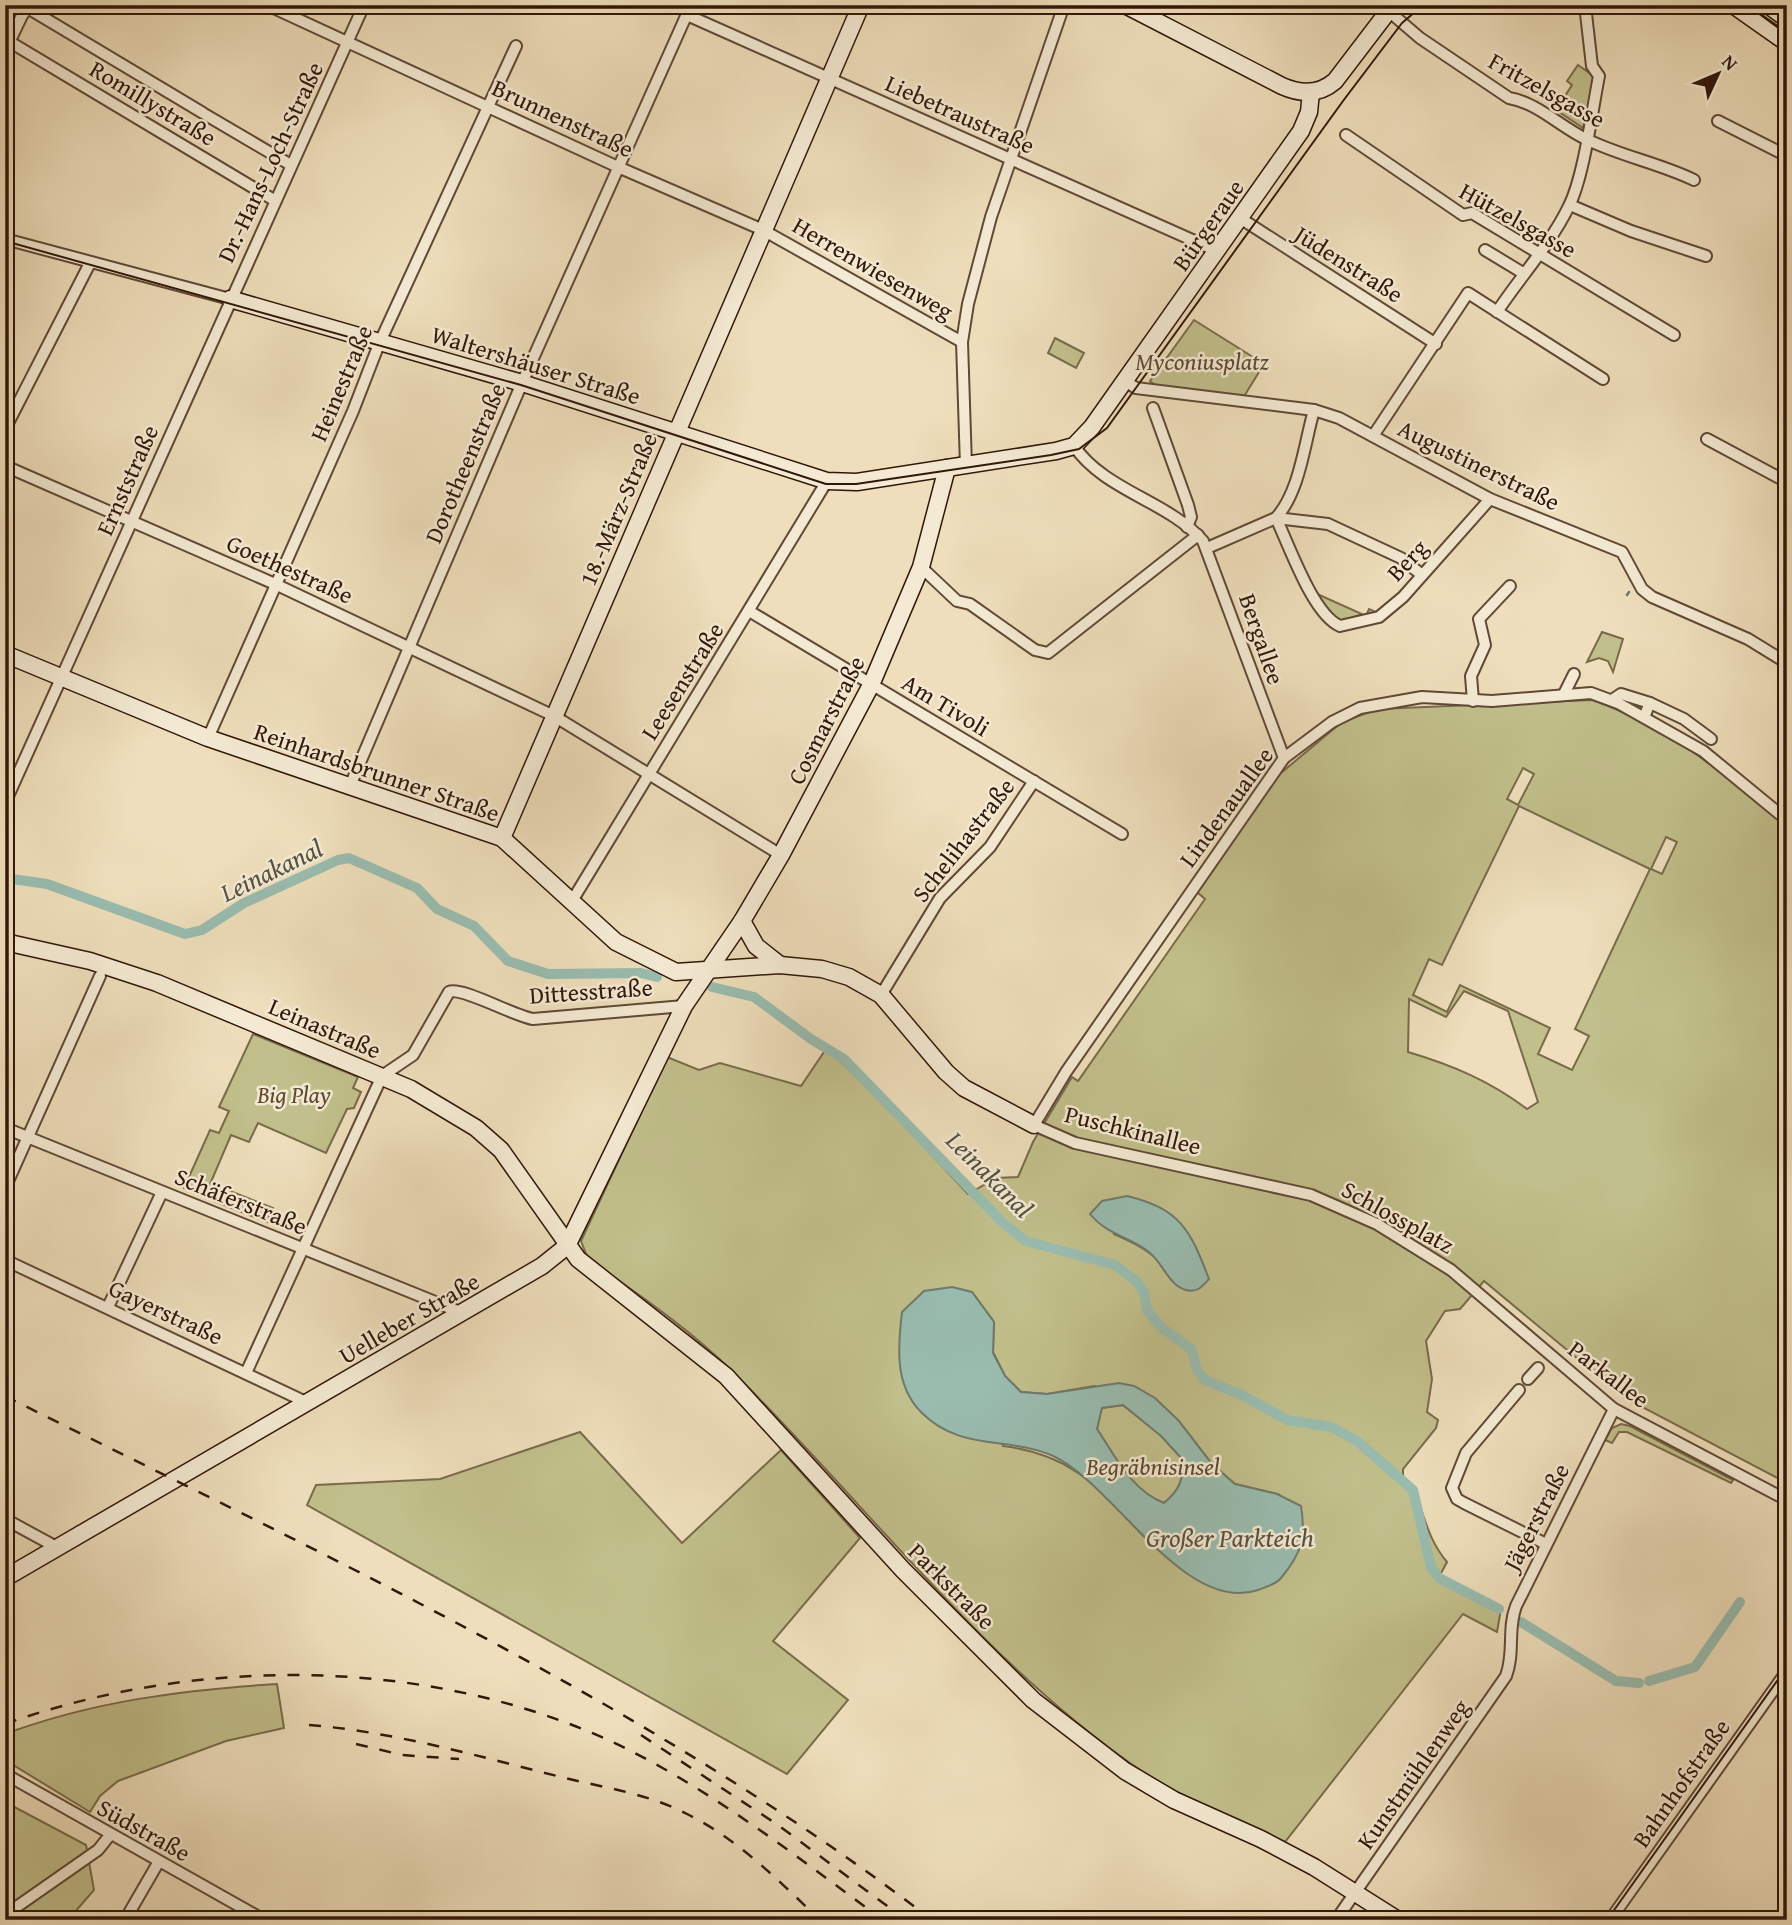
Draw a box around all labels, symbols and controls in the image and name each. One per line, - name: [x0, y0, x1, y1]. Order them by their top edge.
- north arrow: [1684, 38, 1754, 108]
- street label: Fritzelsgasse: [1482, 44, 1612, 136]
- text: N: [1716, 48, 1745, 77]
- street label: Romillystraße: [83, 51, 223, 155]
- street label: Dr.-Hans-Loch-Straße: [208, 56, 332, 268]
- street label: Liebetraustraße: [880, 65, 1040, 163]
- street label: Brunnenstraße: [486, 70, 640, 166]
- street label: Bürgeraue: [1164, 172, 1252, 278]
- street label: Hützelsgasse: [1453, 173, 1583, 267]
- street label: Herrenwiesenweg: [786, 208, 960, 328]
- street label: Jüdenstraße: [1285, 215, 1410, 311]
- street label: Waltershäuser Straße: [427, 317, 645, 413]
- street label: Heinestraße: [301, 320, 381, 446]
- park label: Myconiusplatz: [1135, 344, 1270, 379]
- street label: Dorotheenstraße: [416, 378, 514, 548]
- street label: Augustinerstraße: [1392, 411, 1566, 519]
- street label: Ernststraße: [87, 419, 167, 541]
- street label: 18.-März-Straße: [570, 427, 666, 591]
- street label: Goethestraße: [221, 526, 359, 612]
- street label: Berg: [1378, 531, 1436, 589]
- street label: Bergallee: [1230, 589, 1294, 689]
- street label: Leesenstraße: [632, 615, 732, 747]
- street label: Cosmarstraße: [779, 650, 873, 790]
- street label: Am Tivoli: [895, 665, 997, 745]
- street label: Reinhardsbrunner Straße: [250, 714, 504, 830]
- street label: Lindenauallee: [1170, 740, 1282, 874]
- street label: Schelihastraße: [903, 770, 1023, 910]
- water label: Leinakanal: [212, 828, 329, 912]
- street label: Dittesstraße: [528, 969, 654, 1013]
- street label: Leinastraße: [263, 989, 387, 1067]
- park label: Big Play: [256, 1077, 331, 1112]
- street label: Puschkinallee: [1061, 1096, 1205, 1164]
- water label: Leinakanal: [937, 1121, 1043, 1227]
- street label: Schäferstraße: [170, 1159, 312, 1243]
- street label: Schlossplatz: [1336, 1172, 1460, 1262]
- street label: Uelleber Straße: [332, 1264, 486, 1372]
- street label: Gayerstraße: [103, 1270, 229, 1354]
- street label: Parkallee: [1561, 1332, 1657, 1416]
- park label: Begräbnisinsel: [1085, 1449, 1220, 1484]
- street label: Jägerstraße: [1493, 1457, 1578, 1579]
- water label: Großer Parkteich: [1146, 1518, 1314, 1557]
- street label: Parkstraße: [900, 1534, 1004, 1638]
- street label: Kunstmühlenweg: [1348, 1692, 1478, 1856]
- street label: Bahnhofstraße: [1624, 1712, 1738, 1854]
- street label: Südstraße: [91, 1790, 197, 1870]

